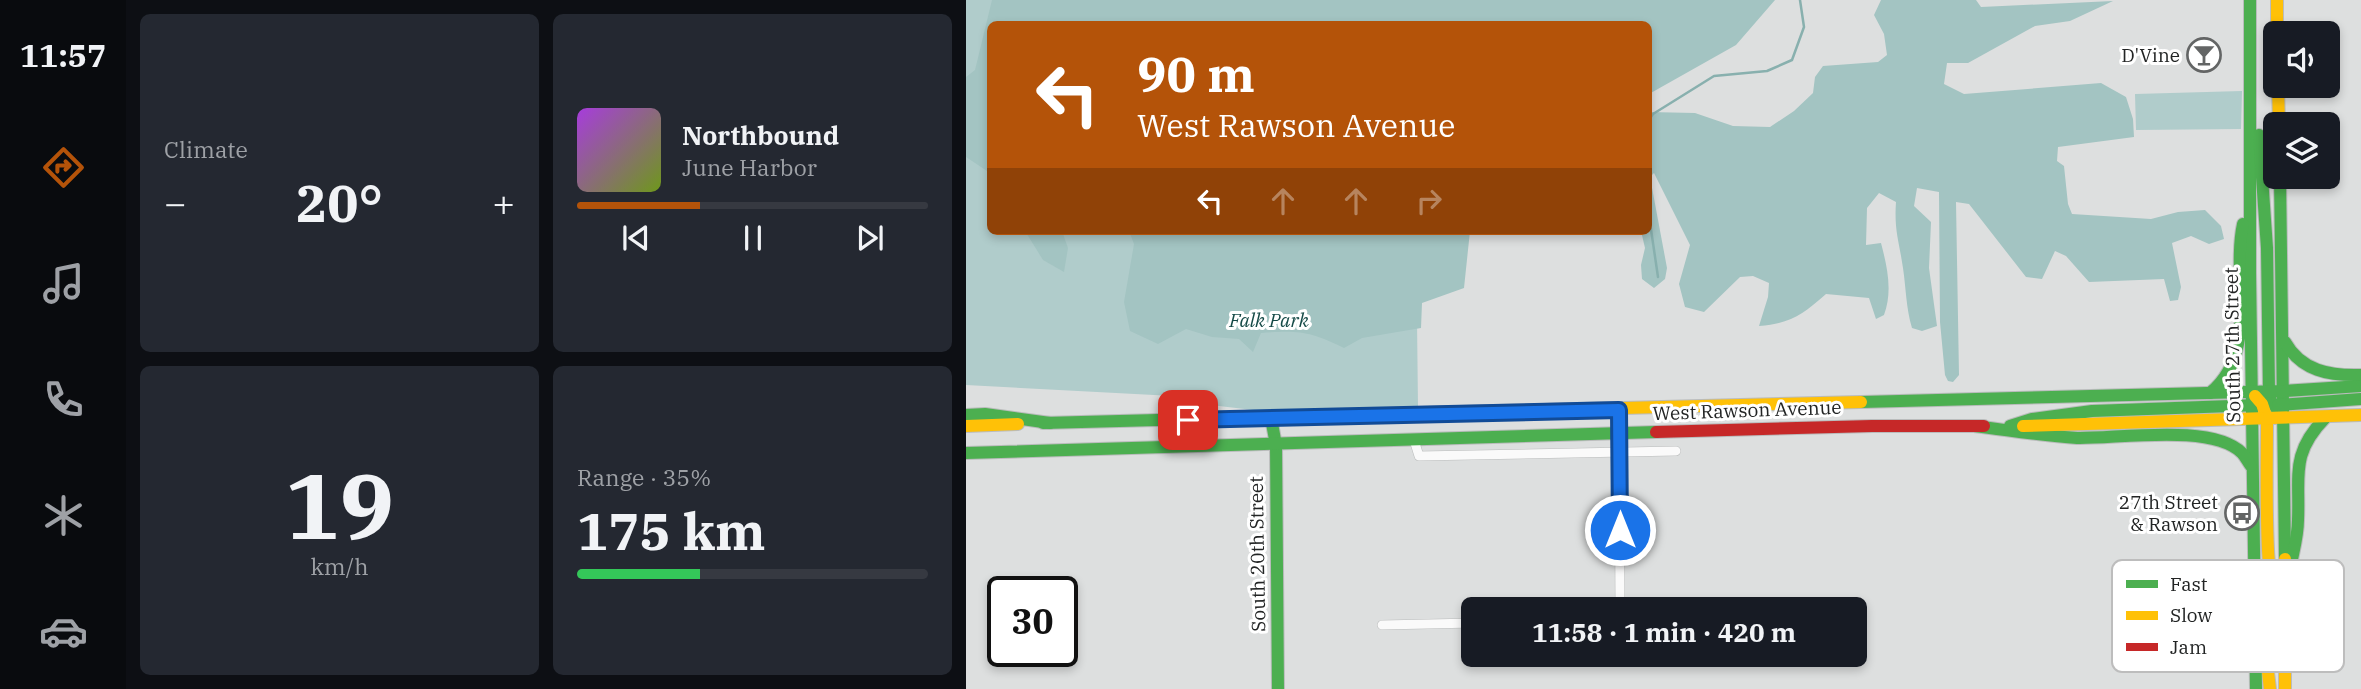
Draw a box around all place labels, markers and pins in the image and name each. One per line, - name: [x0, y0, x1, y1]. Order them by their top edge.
- bar icon: D'Vine: [2185, 36, 2223, 74]
- place label: D'Vine: [2121, 43, 2180, 67]
- pin: [1158, 390, 1218, 450]
- place label: 27th Street & Rawson: [2119, 490, 2218, 536]
- bus stop icon: 27th Street & Rawson: [2223, 494, 2261, 532]

